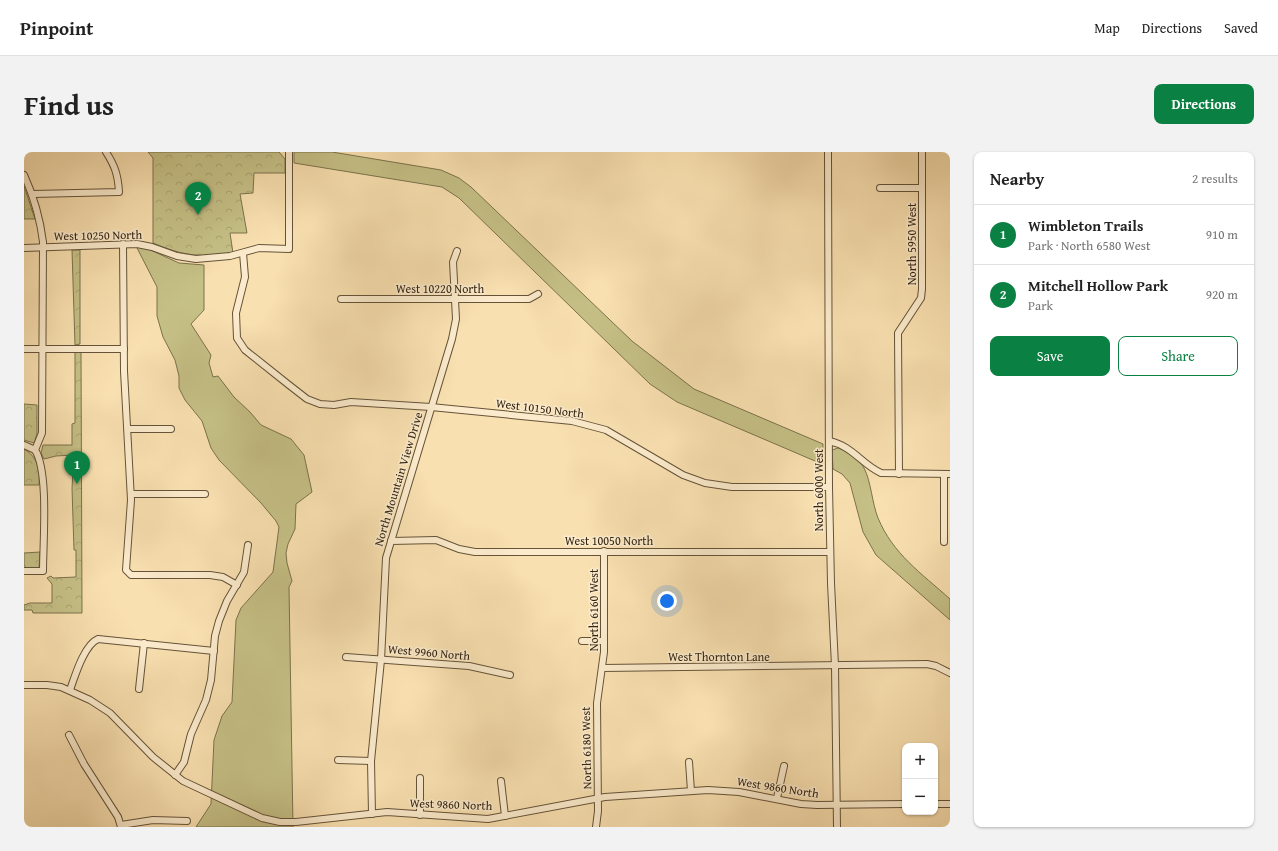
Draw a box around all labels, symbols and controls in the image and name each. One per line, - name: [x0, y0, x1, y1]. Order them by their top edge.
- text: Pinpoint: [20, 14, 93, 42]
- text: Map: [1094, 18, 1120, 38]
- text: Directions: [1142, 18, 1202, 38]
- text: Saved: [1224, 18, 1258, 38]
- text: Find us: [24, 84, 114, 125]
- button: Directions: [1154, 84, 1254, 124]
- text: Nearby: [990, 166, 1044, 191]
- text: 2 results: [1192, 169, 1238, 188]
- pin: 2: [185, 182, 211, 215]
- street label: North 5950 West: [903, 202, 920, 285]
- text: Wimbleton Trails: [1028, 215, 1143, 236]
- text: 1: [1000, 225, 1006, 244]
- text: 910 m: [1206, 225, 1238, 244]
- street label: West 10250 North: [54, 226, 143, 244]
- text: Park · North 6580 West: [1028, 236, 1151, 255]
- text: Mitchell Hollow Park: [1028, 275, 1168, 296]
- street label: West 10220 North: [396, 280, 484, 297]
- text: 2: [1000, 285, 1006, 304]
- text: 920 m: [1206, 285, 1238, 304]
- text: Park: [1028, 296, 1053, 315]
- button: Save: [990, 336, 1110, 376]
- button: Share: [1118, 336, 1238, 376]
- street label: West 10150 North: [495, 394, 585, 422]
- street label: North Mountain View Drive: [370, 410, 427, 548]
- street label: North 6000 West: [810, 448, 827, 531]
- pin: 1: [64, 451, 90, 484]
- street label: West 10050 North: [565, 532, 653, 549]
- street label: North 6160 West: [585, 568, 602, 651]
- your location: [657, 591, 677, 611]
- street label: West 9960 North: [387, 640, 471, 664]
- street label: West Thornton Lane: [668, 648, 770, 665]
- street label: North 6180 West: [577, 706, 595, 789]
- map controls: [902, 743, 938, 815]
- button: +: [902, 743, 938, 779]
- street label: West 9860 North: [736, 772, 820, 802]
- button: −: [902, 779, 938, 815]
- street label: West 9860 North: [409, 794, 493, 814]

